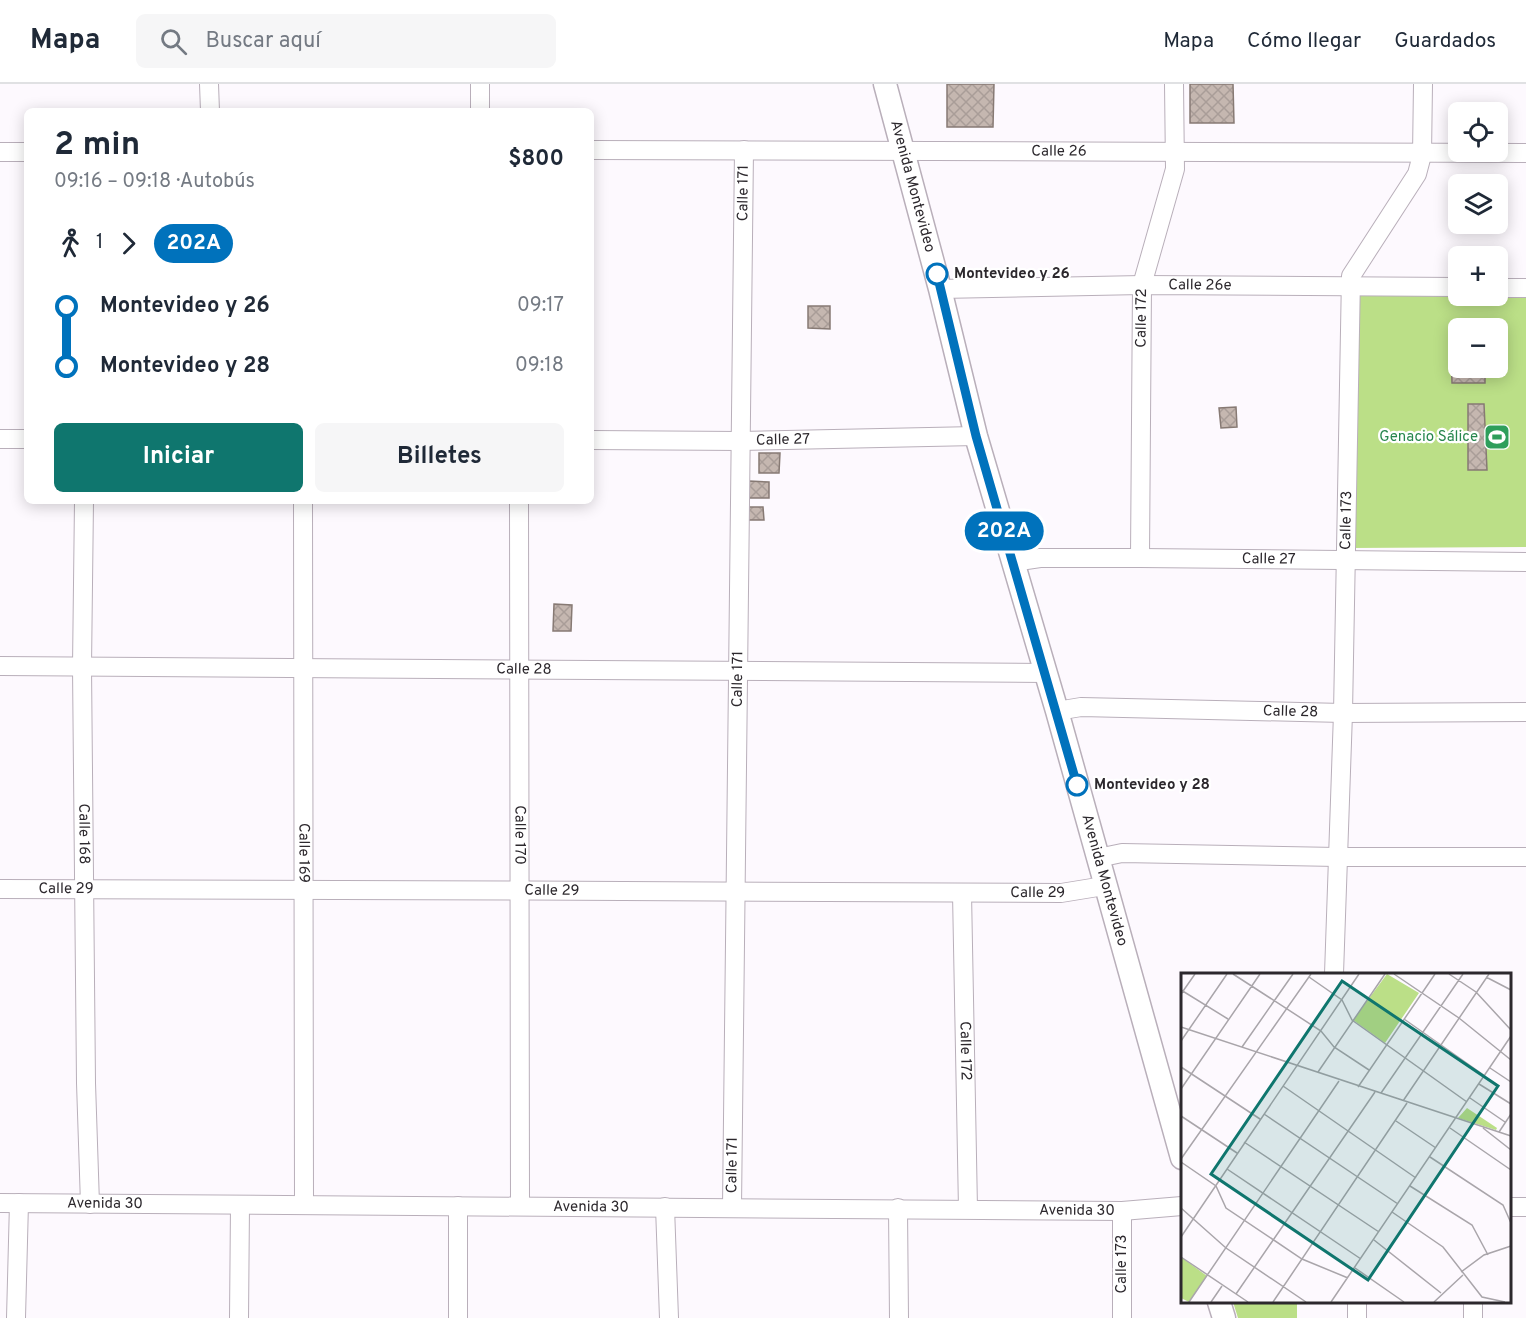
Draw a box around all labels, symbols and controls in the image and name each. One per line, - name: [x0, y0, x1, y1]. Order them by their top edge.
- search box: [136, 14, 556, 68]
- text: Mapa: [30, 23, 100, 59]
- icon: search: [157, 25, 190, 58]
- text: Buscar aquí: [205, 28, 321, 55]
- text: Mapa: [1163, 28, 1214, 55]
- text: Cómo llegar: [1247, 28, 1361, 55]
- text: Guardados: [1394, 28, 1496, 55]
- map controls: [1448, 102, 1508, 378]
- button: locate: [1448, 102, 1508, 162]
- street label: Avenida Montevideo: [886, 118, 939, 255]
- text: 2 min: [54, 125, 140, 167]
- street label: Calle 26: [1031, 142, 1087, 161]
- text: $800: [508, 146, 564, 173]
- street label: Calle 171: [734, 165, 753, 221]
- text: 09:16 – 09:18 · Autobús: [54, 169, 255, 195]
- button: layers: [1448, 174, 1508, 234]
- icon: walk: [54, 227, 87, 260]
- icon: forward: [112, 227, 145, 260]
- text: 1: [96, 230, 103, 256]
- text: 202A: [166, 230, 221, 257]
- button: +: [1448, 246, 1508, 306]
- marker: Montevideo y 26: [926, 263, 948, 285]
- place label: Montevideo y 26: [954, 265, 1070, 284]
- street label: Calle 26e: [1168, 276, 1232, 295]
- street label: Calle 172: [1132, 288, 1151, 348]
- text: Montevideo y 26: [100, 293, 270, 320]
- text: 09:17: [517, 293, 564, 319]
- button: −: [1448, 318, 1508, 378]
- text: Montevideo y 28: [100, 353, 270, 380]
- text: 09:18: [515, 353, 564, 379]
- sports icon: Genacio Sálice: [1482, 422, 1512, 452]
- button: Iniciar: [54, 423, 303, 492]
- button: Billetes: [315, 423, 564, 492]
- place label: Genacio Sálice: [1379, 428, 1478, 447]
- street label: Calle 27: [756, 430, 810, 450]
- street label: Calle 173: [1336, 490, 1357, 550]
- line badge: 202A: [962, 512, 1046, 550]
- text: 202A: [977, 518, 1031, 545]
- street label: Calle 27: [1242, 550, 1296, 569]
- street label: Calle 171: [728, 651, 748, 707]
- street label: Calle 28: [496, 660, 552, 679]
- street label: Calle 28: [1263, 702, 1319, 722]
- marker: Montevideo y 28: [1066, 774, 1088, 796]
- place label: Montevideo y 28: [1094, 776, 1210, 795]
- street label: Calle 168: [74, 803, 93, 864]
- street label: Calle 170: [510, 805, 529, 865]
- street label: Avenida Montevideo: [1077, 812, 1132, 948]
- street label: Calle 169: [294, 823, 313, 883]
- street label: Calle 29: [38, 879, 94, 898]
- street label: Calle 29: [524, 881, 580, 900]
- street label: Calle 29: [1010, 883, 1067, 903]
- inset map: [1181, 973, 1511, 1303]
- street label: Calle 172: [955, 1021, 975, 1081]
- street label: Calle 171: [723, 1137, 742, 1193]
- street label: Avenida 30: [67, 1194, 143, 1214]
- street label: Avenida 30: [553, 1197, 629, 1217]
- street label: Avenida 30: [1039, 1201, 1115, 1220]
- street label: Calle 173: [1113, 1234, 1132, 1294]

